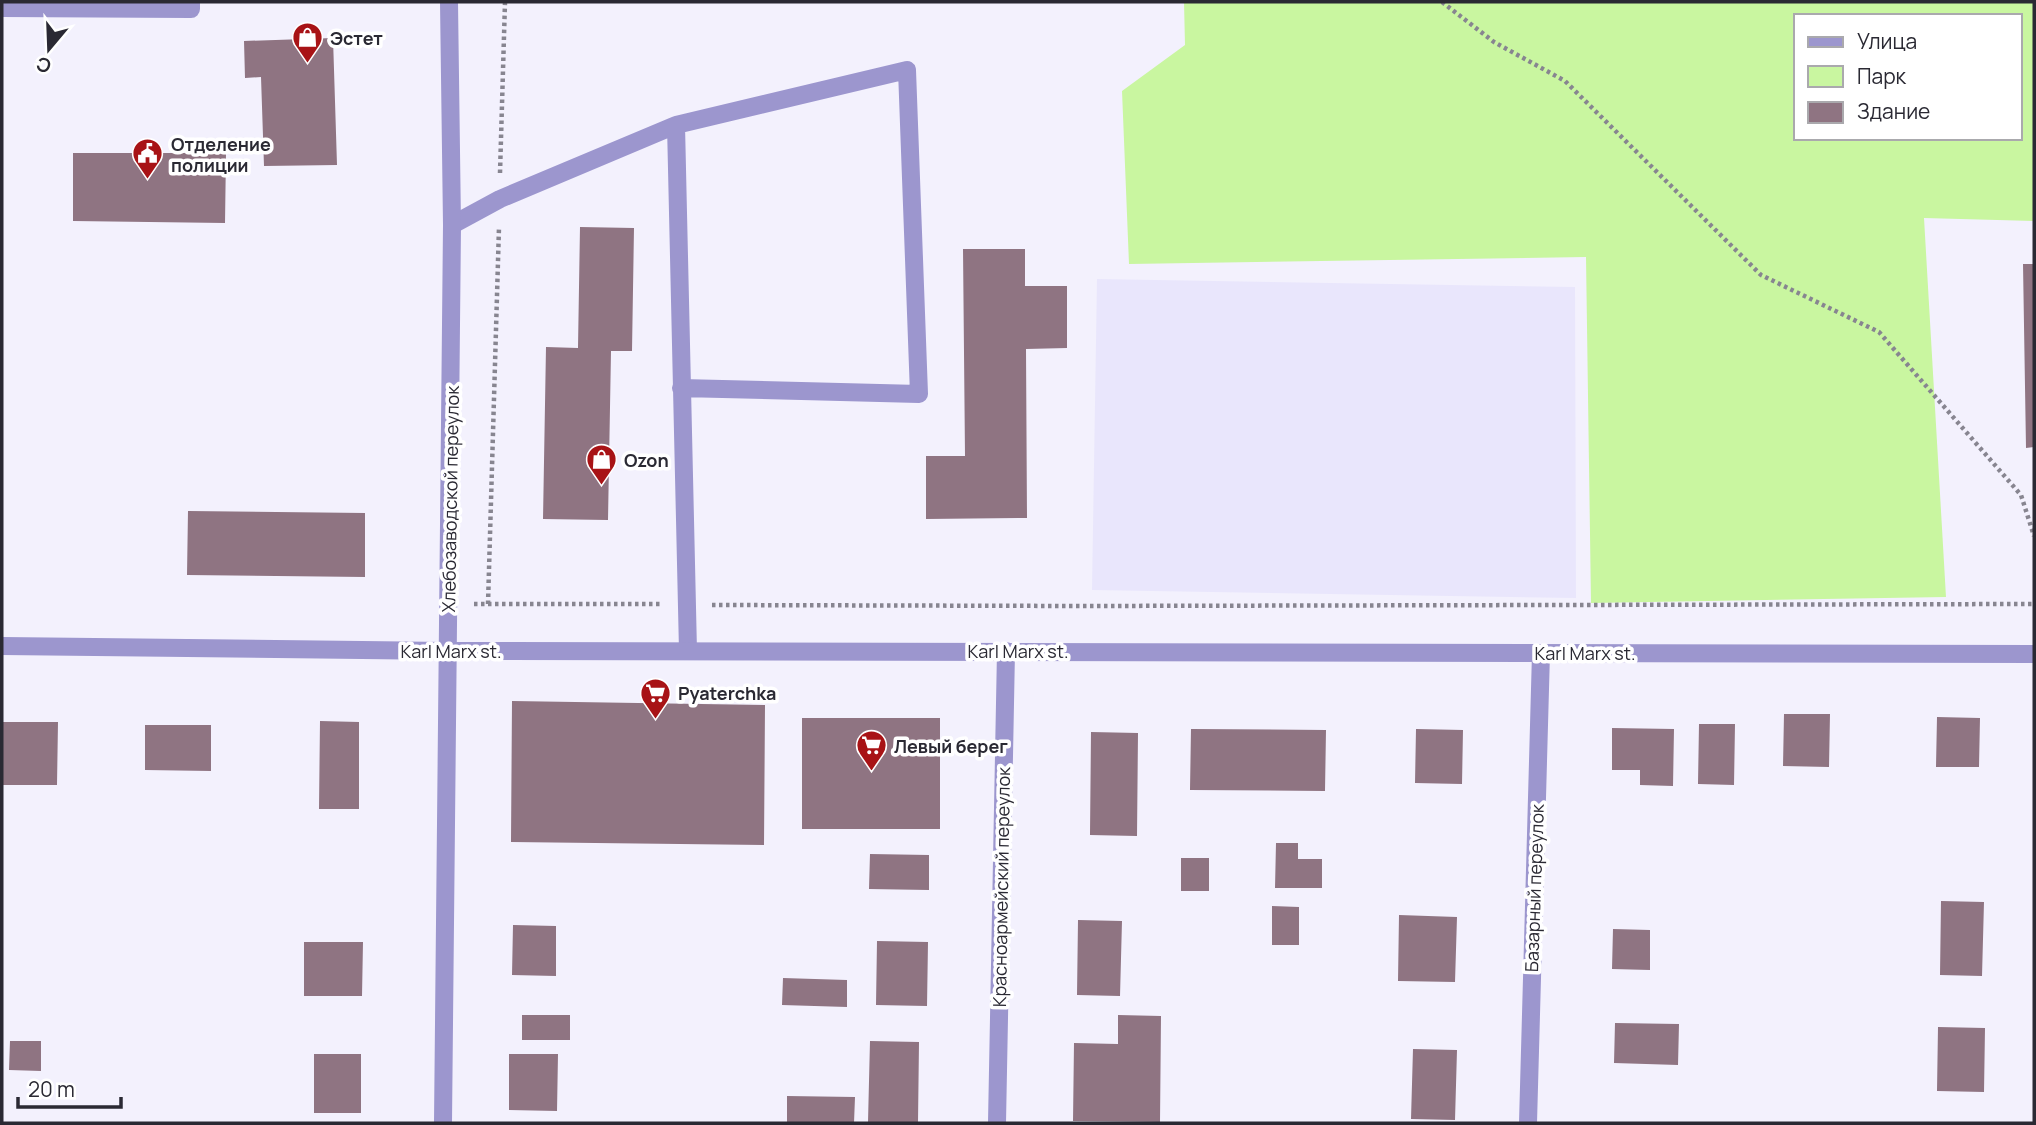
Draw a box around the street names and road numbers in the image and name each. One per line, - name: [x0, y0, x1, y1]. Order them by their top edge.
- street label: Хлебозаводской переулок: [436, 384, 464, 612]
- street label: Karl Marx st.: [401, 639, 501, 663]
- street label: Karl Marx st.: [968, 639, 1068, 663]
- street label: Karl Marx st.: [1535, 641, 1635, 665]
- street label: Красноармейский переулок: [987, 766, 1015, 1007]
- street label: Базарный переулок: [1519, 803, 1549, 972]

